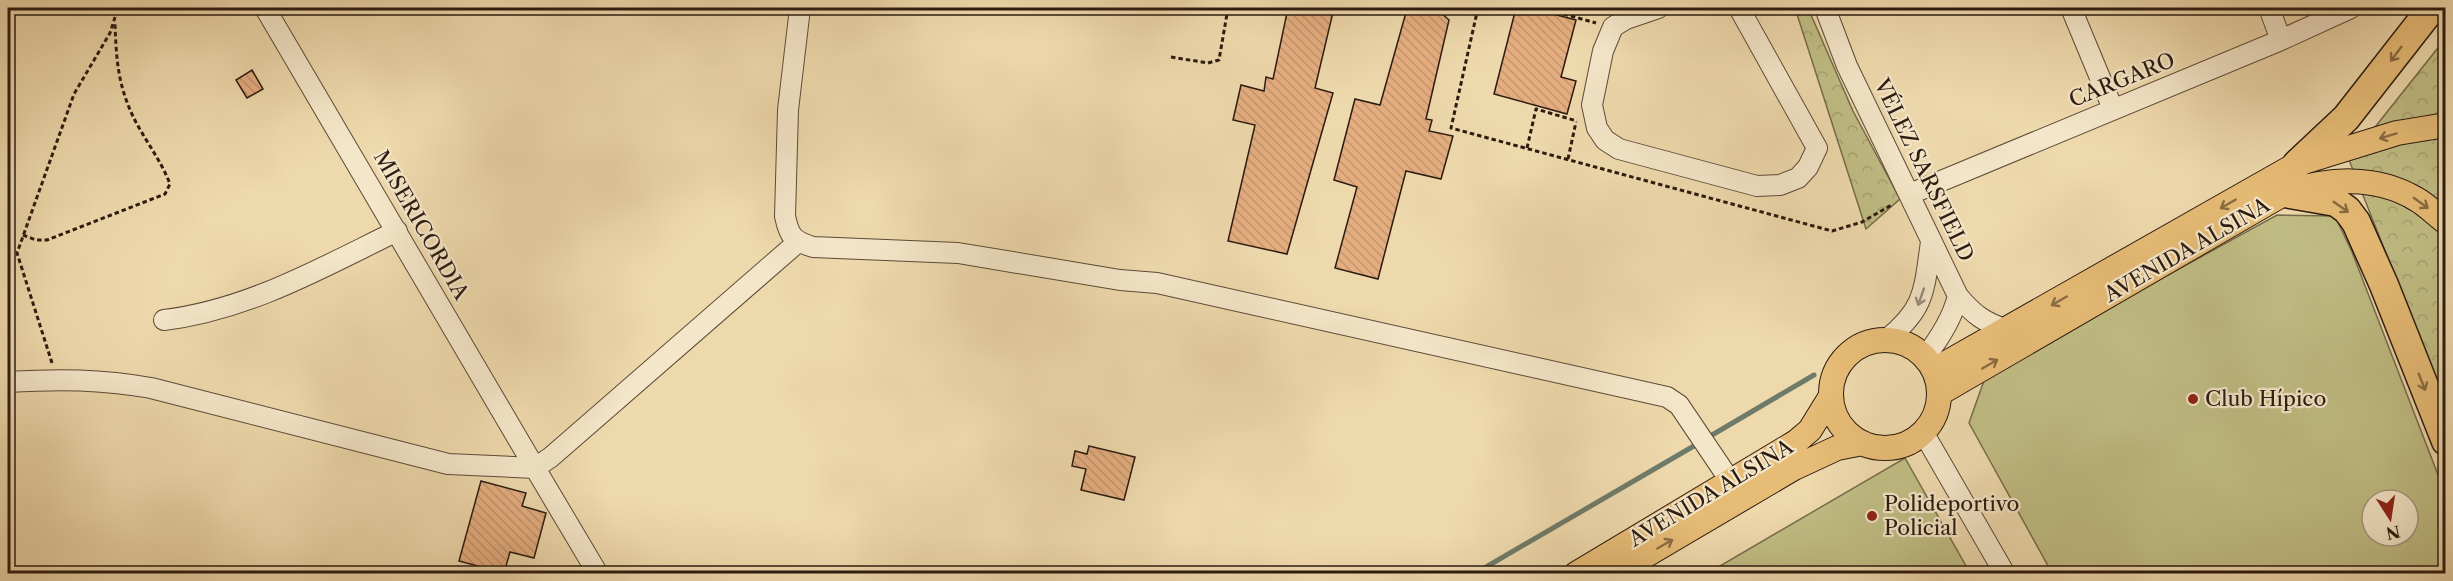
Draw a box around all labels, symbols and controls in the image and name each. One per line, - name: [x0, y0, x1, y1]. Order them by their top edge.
- one-way arrow: [2390, 46, 2403, 62]
- street label: CARGARO: [2065, 47, 2178, 112]
- street label: VÉLEZ SARSFIELD: [1869, 73, 1980, 265]
- one-way arrow: [2379, 131, 2398, 142]
- street label: MISERICORDIA: [369, 146, 475, 304]
- street label: AVENIDA ALSINA: [2099, 192, 2274, 308]
- one-way arrow: [2413, 196, 2429, 209]
- one-way arrow: [2220, 198, 2237, 210]
- one-way arrow: [2332, 201, 2348, 213]
- one-way arrow: [1914, 287, 1925, 306]
- one-way arrow: [2051, 295, 2068, 307]
- one-way arrow: [1981, 358, 1998, 370]
- one-way arrow: [2417, 372, 2428, 391]
- place label: Club Hípico: [2205, 386, 2326, 411]
- marker: Club Hípico: [2186, 392, 2200, 406]
- street label: AVENIDA ALSINA: [1623, 433, 1798, 552]
- north arrow: [2360, 488, 2420, 548]
- place label: Polideportivo Policial: [1884, 491, 2019, 540]
- marker: Polideportivo Policial: [1865, 509, 1879, 523]
- text: N: [2384, 521, 2402, 544]
- one-way arrow: [1656, 538, 1673, 550]

